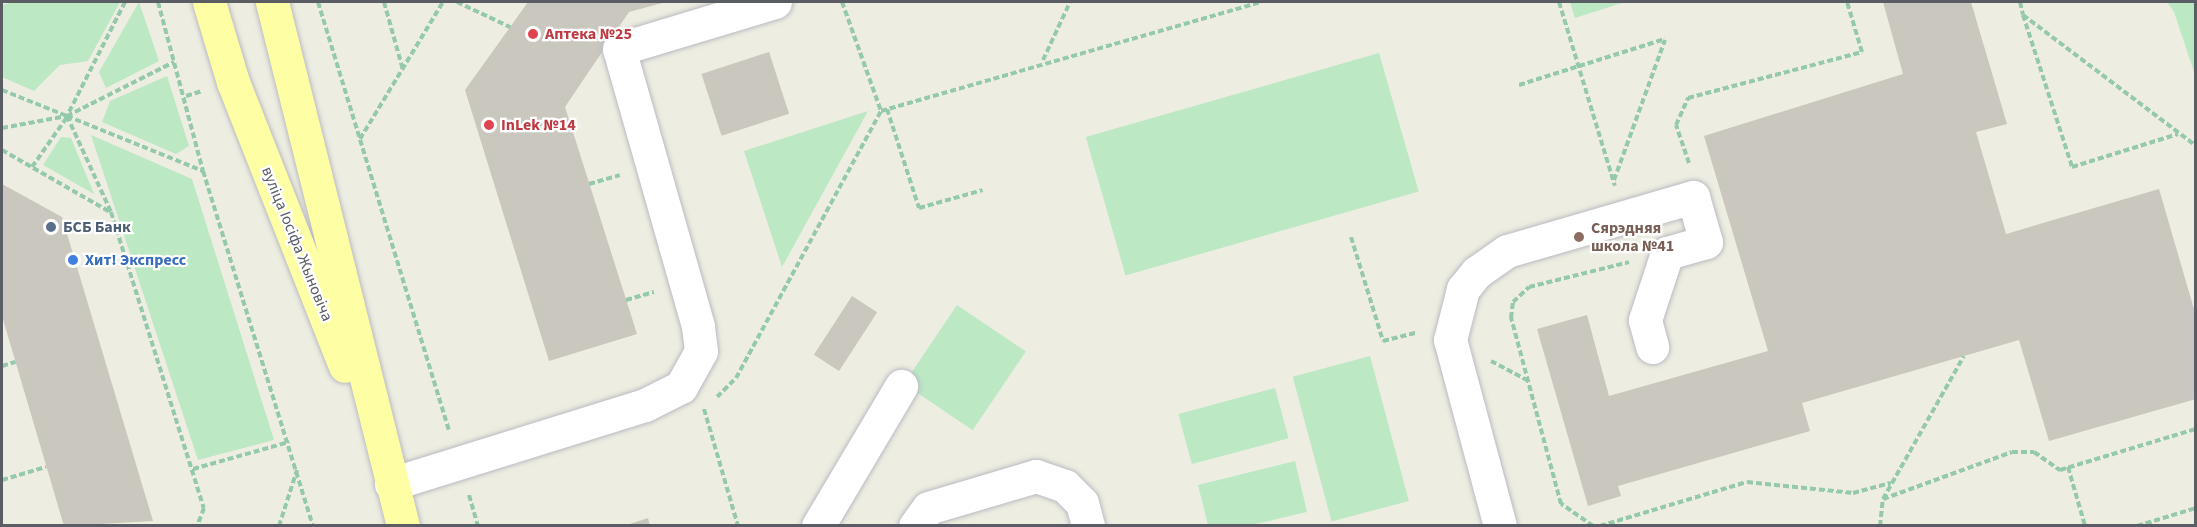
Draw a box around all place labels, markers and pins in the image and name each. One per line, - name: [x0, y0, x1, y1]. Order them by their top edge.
- place label: Аптека №25: [545, 24, 632, 44]
- marker: Аптека №25: [526, 27, 540, 41]
- place label: InLek №14: [501, 115, 576, 135]
- marker: InLek №14: [482, 118, 496, 132]
- place label: БСБ Банк: [63, 217, 131, 237]
- place label: Сярэдняя школа №41: [1591, 218, 1674, 256]
- marker: БСБ Банк: [44, 220, 58, 234]
- marker: Сярэдняя школа №41: [1572, 230, 1586, 244]
- place label: Хит! Экспресс: [85, 250, 186, 270]
- marker: Хит! Экспресс: [66, 253, 80, 267]

